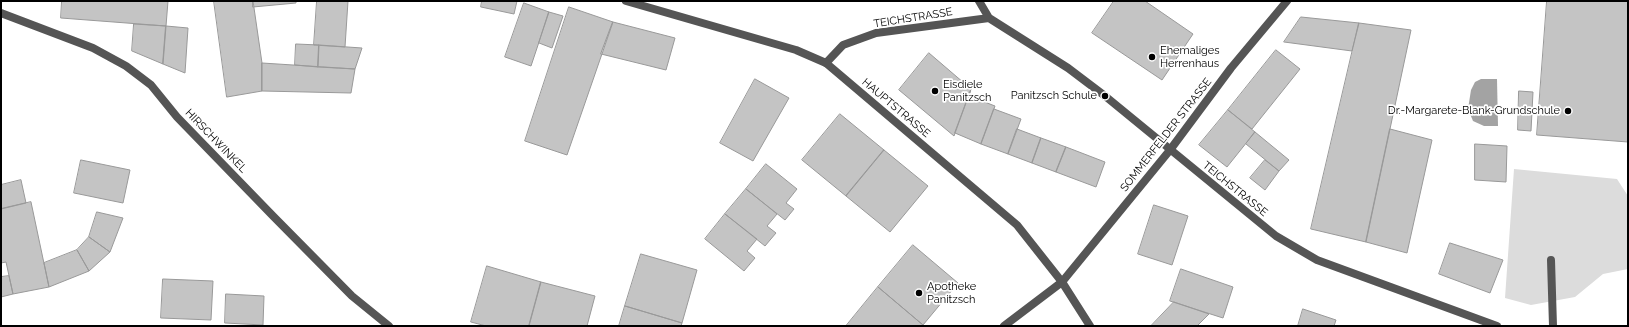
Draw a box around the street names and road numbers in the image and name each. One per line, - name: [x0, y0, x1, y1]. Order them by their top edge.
- street label: TEICHSTRASSE: [873, 5, 953, 31]
- street label: HAUPTSTRASSE: [859, 76, 933, 140]
- street label: SOMMERFELDER STRASSE: [1118, 76, 1214, 194]
- street label: HIRSCHWINKEL: [182, 106, 250, 176]
- street label: TEICHSTRASSE: [1200, 159, 1270, 219]

